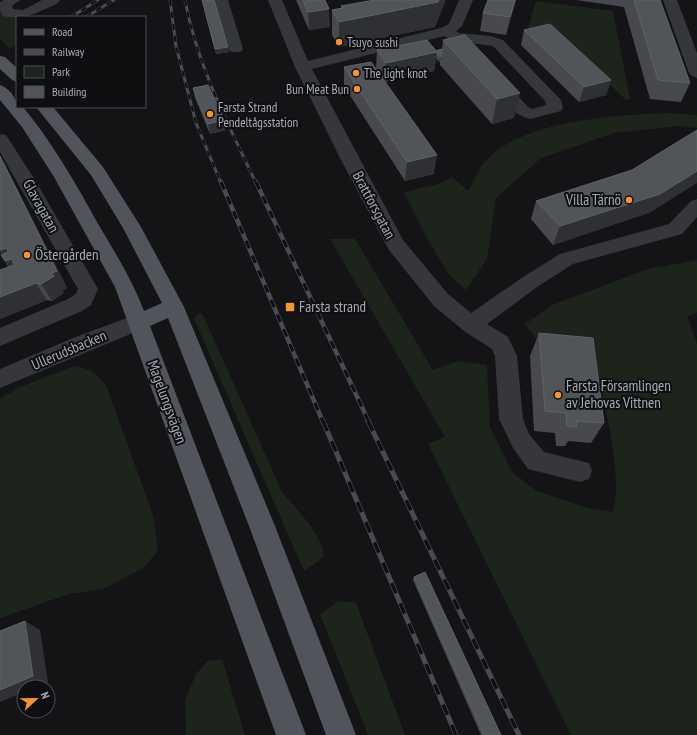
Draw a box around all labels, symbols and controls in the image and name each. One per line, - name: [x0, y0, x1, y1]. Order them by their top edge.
- legend: [16, 16, 146, 108]
- text: Road: [52, 24, 72, 39]
- place label: Tsuyo sushi: [347, 34, 398, 51]
- marker: Tsuyo sushi: [334, 37, 344, 47]
- text: Railway: [52, 44, 85, 59]
- text: Park: [52, 64, 70, 79]
- place label: The light knot: [364, 65, 428, 82]
- marker: The light knot: [351, 68, 361, 78]
- place label: Bun Meat Bun: [286, 81, 349, 98]
- text: Building: [52, 84, 87, 99]
- marker: Bun Meat Bun: [352, 84, 362, 94]
- place label: Farsta Strand Pendeltågsstation: [218, 99, 299, 131]
- marker: Farsta Strand Pendeltågsstation: [205, 109, 215, 119]
- street label: Brattforsgatan: [349, 168, 400, 242]
- street label: Glavagatan: [19, 176, 64, 236]
- place label: Villa Tärnö: [565, 190, 621, 209]
- marker: Villa Tärnö: [624, 195, 634, 205]
- place label: Östergården: [35, 245, 98, 264]
- marker: Östergården: [22, 250, 32, 260]
- place label: Farsta strand: [299, 297, 366, 316]
- marker: Farsta strand: [284, 301, 296, 313]
- street label: Ullerudsbacken: [29, 325, 109, 374]
- street label: Magelungsvägen: [144, 357, 191, 446]
- place label: Farsta Församlingen av Jehovas Vittnen: [566, 376, 671, 412]
- marker: Farsta Församlingen av Jehovas Vittnen: [553, 390, 563, 400]
- north arrow: [16, 679, 56, 719]
- text: N: [38, 690, 53, 701]

